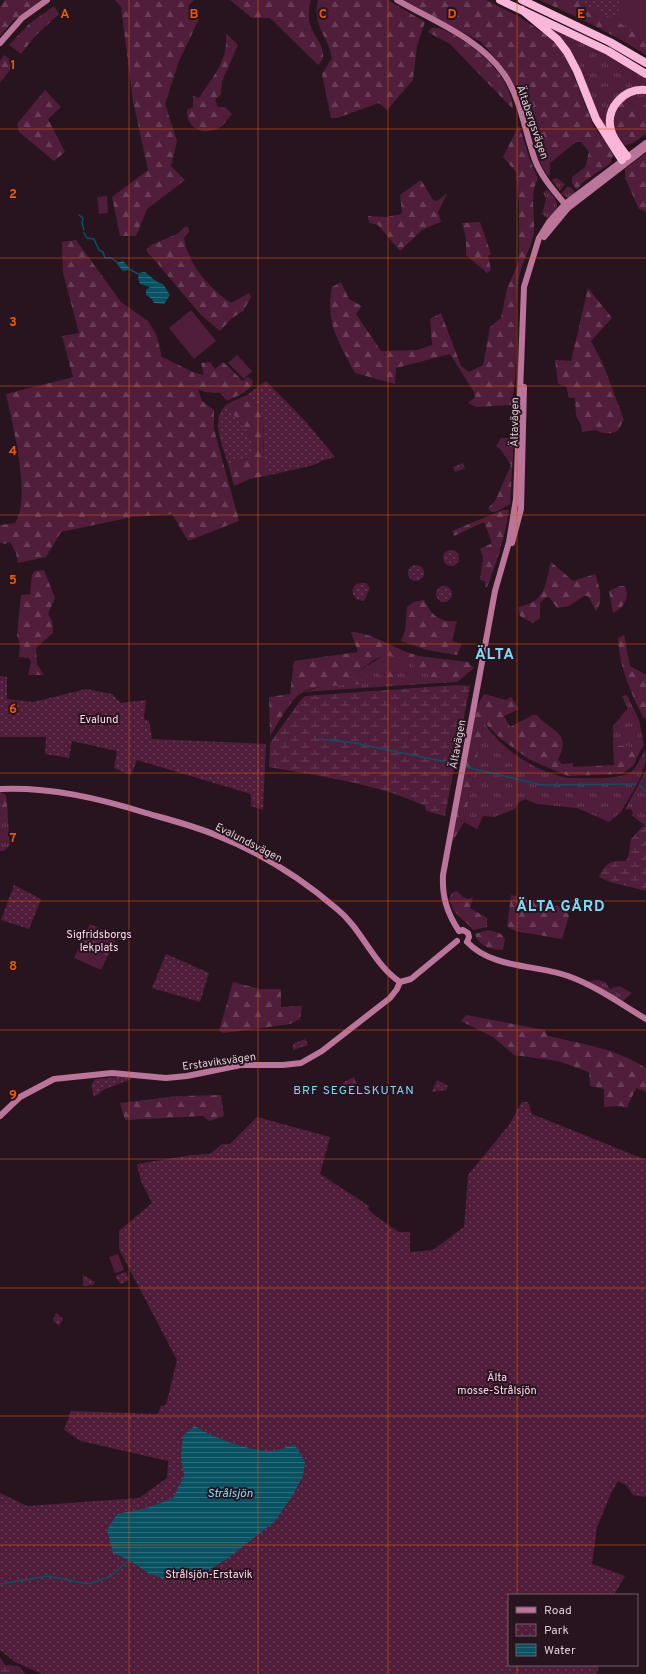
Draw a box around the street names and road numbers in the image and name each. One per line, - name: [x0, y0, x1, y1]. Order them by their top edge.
- street label: Ältabergsvägen: [513, 83, 552, 161]
- street label: Ältavägen: [507, 397, 522, 447]
- street label: Ältavägen: [445, 718, 470, 770]
- street label: Evalundsvägen: [213, 820, 284, 866]
- street label: Erstaviksvägen: [181, 1050, 257, 1074]

